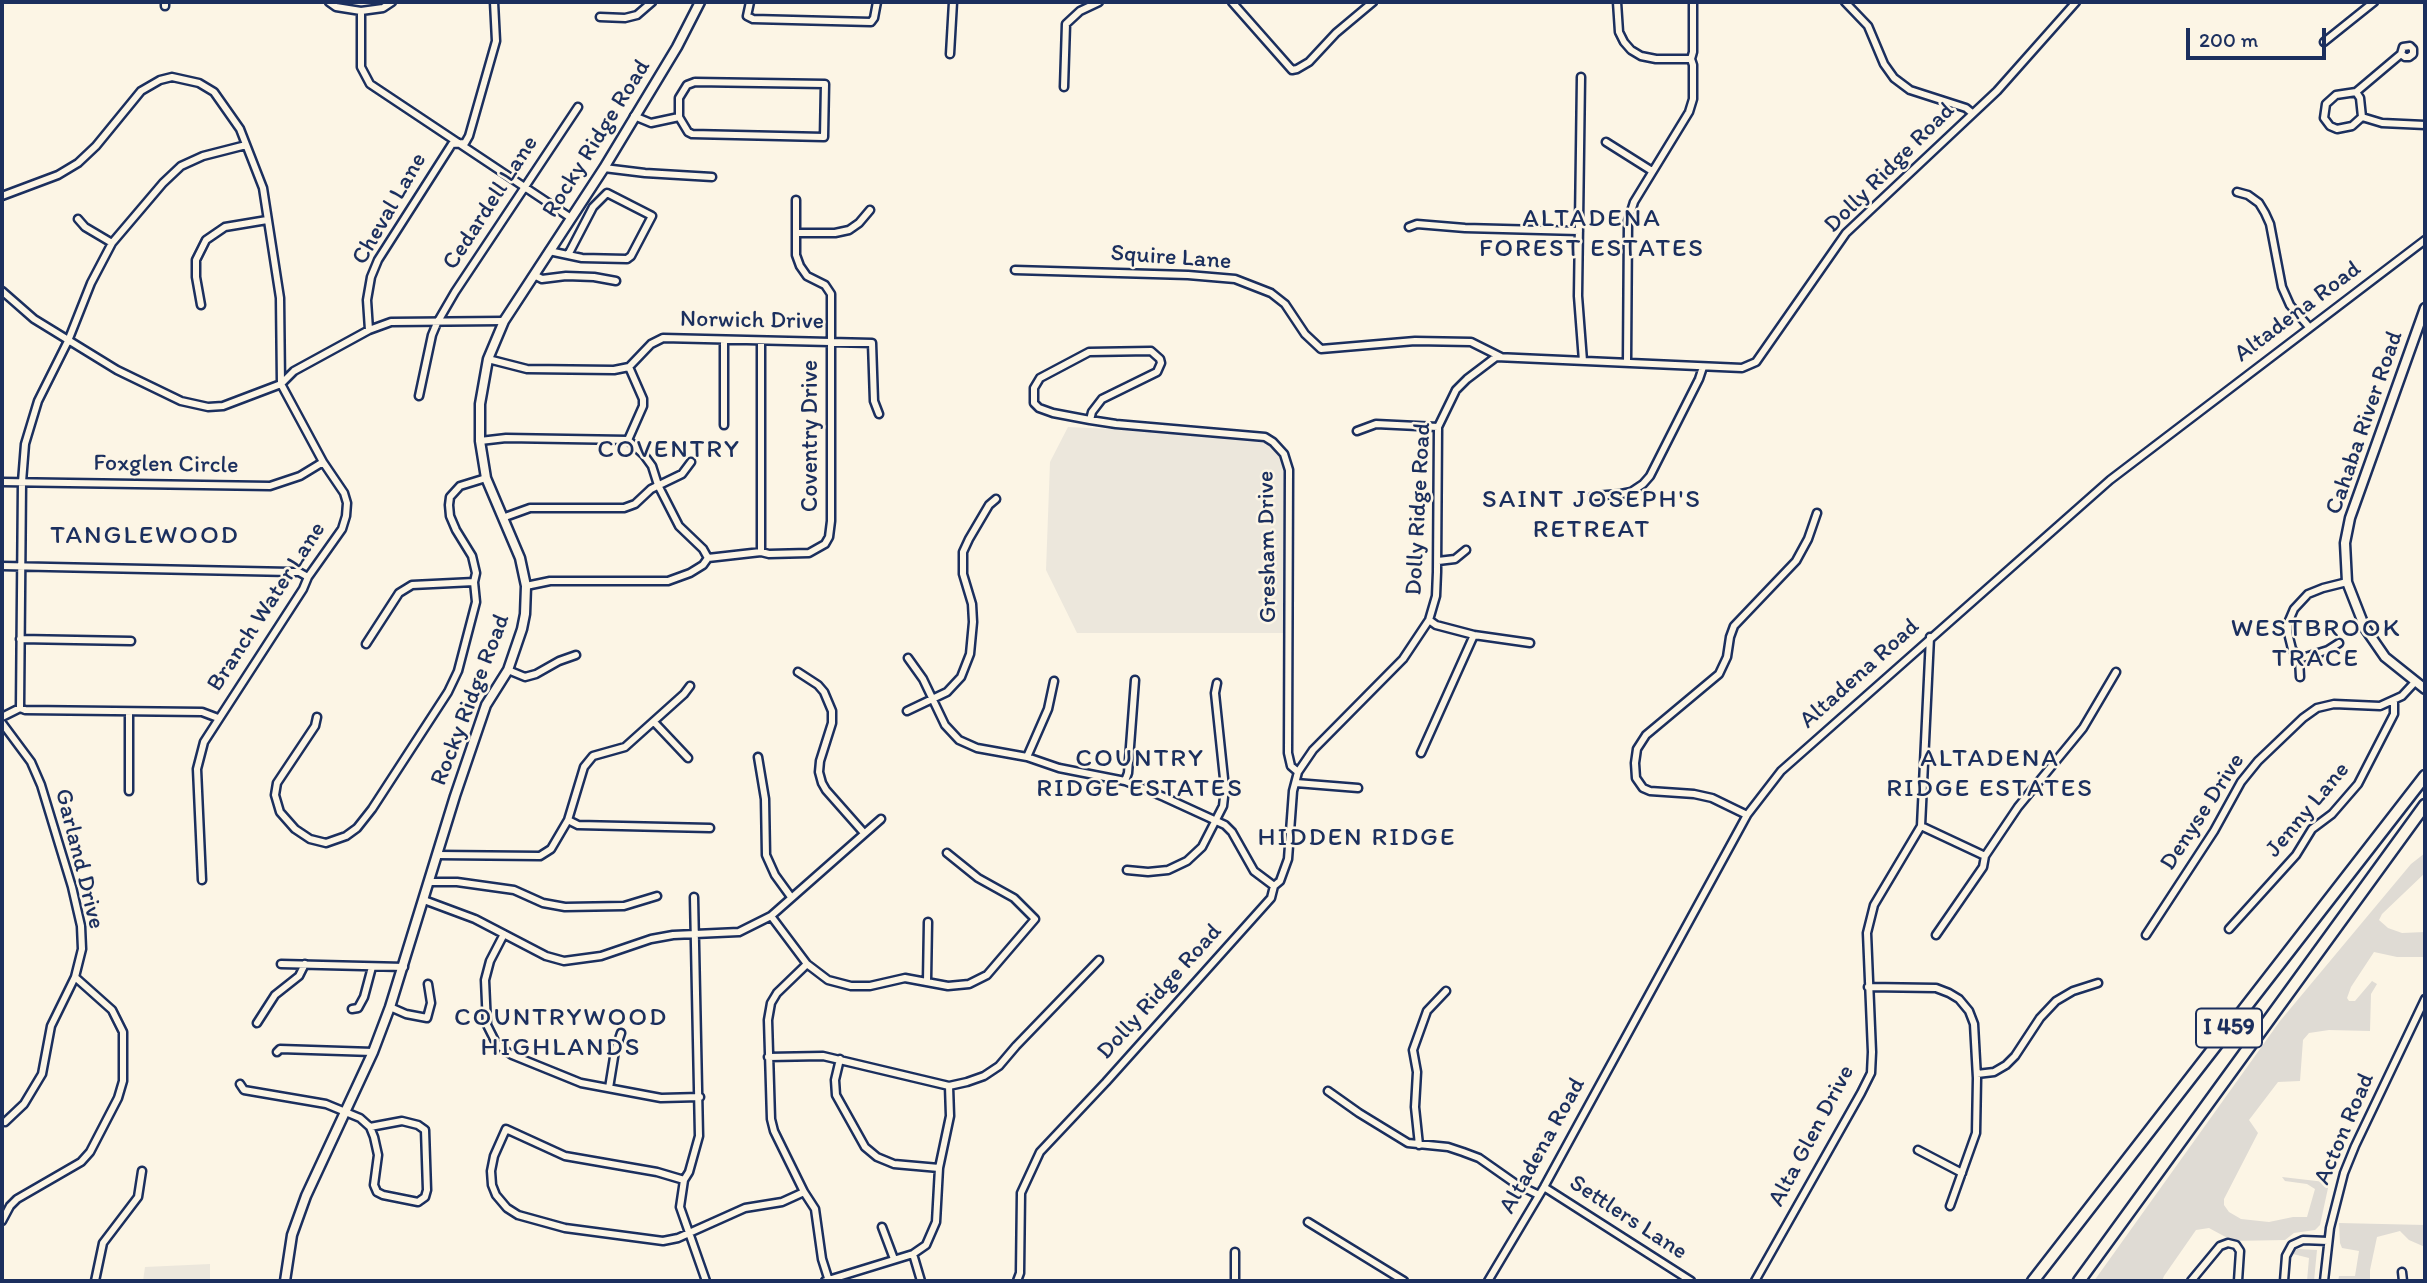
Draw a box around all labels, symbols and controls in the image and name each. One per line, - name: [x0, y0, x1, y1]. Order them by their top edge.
- scale bar: [2189, 14, 2329, 58]
- text: 200 m: [2199, 27, 2258, 52]
- street label: Rocky Ridge Road: [537, 54, 657, 224]
- street label: Dolly Ridge Road: [1819, 97, 1961, 239]
- street label: Cedardell Lane: [437, 131, 545, 275]
- street label: Cheval Lane: [346, 148, 434, 270]
- district label: ALTADENA FOREST ESTATES: [1479, 203, 1705, 264]
- street label: Squire Lane: [1110, 239, 1232, 277]
- street label: Altadena Road: [2229, 255, 2367, 369]
- street label: Norwich Drive: [680, 305, 824, 337]
- street label: Cahaba River Road: [2320, 327, 2410, 519]
- street label: Coventry Drive: [797, 360, 825, 512]
- street label: Dolly Ridge Road: [1400, 422, 1438, 596]
- district label: COVENTRY: [598, 434, 740, 466]
- street label: Foxglen Circle: [93, 449, 239, 481]
- street label: Gresham Drive: [1252, 471, 1284, 623]
- district label: SAINT JOSEPH'S RETREAT: [1485, 484, 1699, 546]
- street label: Branch Water Lane: [201, 517, 333, 697]
- district label: TANGLEWOOD: [51, 520, 239, 552]
- street label: Rocky Ridge Road: [425, 610, 517, 790]
- street label: Altadena Road: [1794, 613, 1926, 735]
- district label: WESTBROOK TRACE: [2232, 613, 2400, 674]
- district label: COUNTRY RIDGE ESTATES: [1037, 743, 1243, 804]
- district label: ALTADENA RIDGE ESTATES: [1887, 743, 2093, 804]
- street label: Denyse Drive: [2154, 748, 2252, 876]
- street label: Jenny Lane: [2260, 756, 2356, 864]
- street label: Garland Drive: [48, 786, 110, 932]
- district label: HIDDEN RIDGE: [1260, 822, 1454, 854]
- street label: Dolly Ridge Road: [1091, 918, 1229, 1066]
- district label: COUNTRYWOOD HIGHLANDS: [455, 1002, 667, 1064]
- road number: I 459: [2196, 1009, 2262, 1048]
- street label: Alta Glen Drive: [1763, 1060, 1861, 1212]
- street label: Acton Road: [2309, 1069, 2381, 1189]
- street label: Altadena Road: [1494, 1073, 1592, 1219]
- street label: Settlers Lane: [1564, 1169, 1692, 1267]

